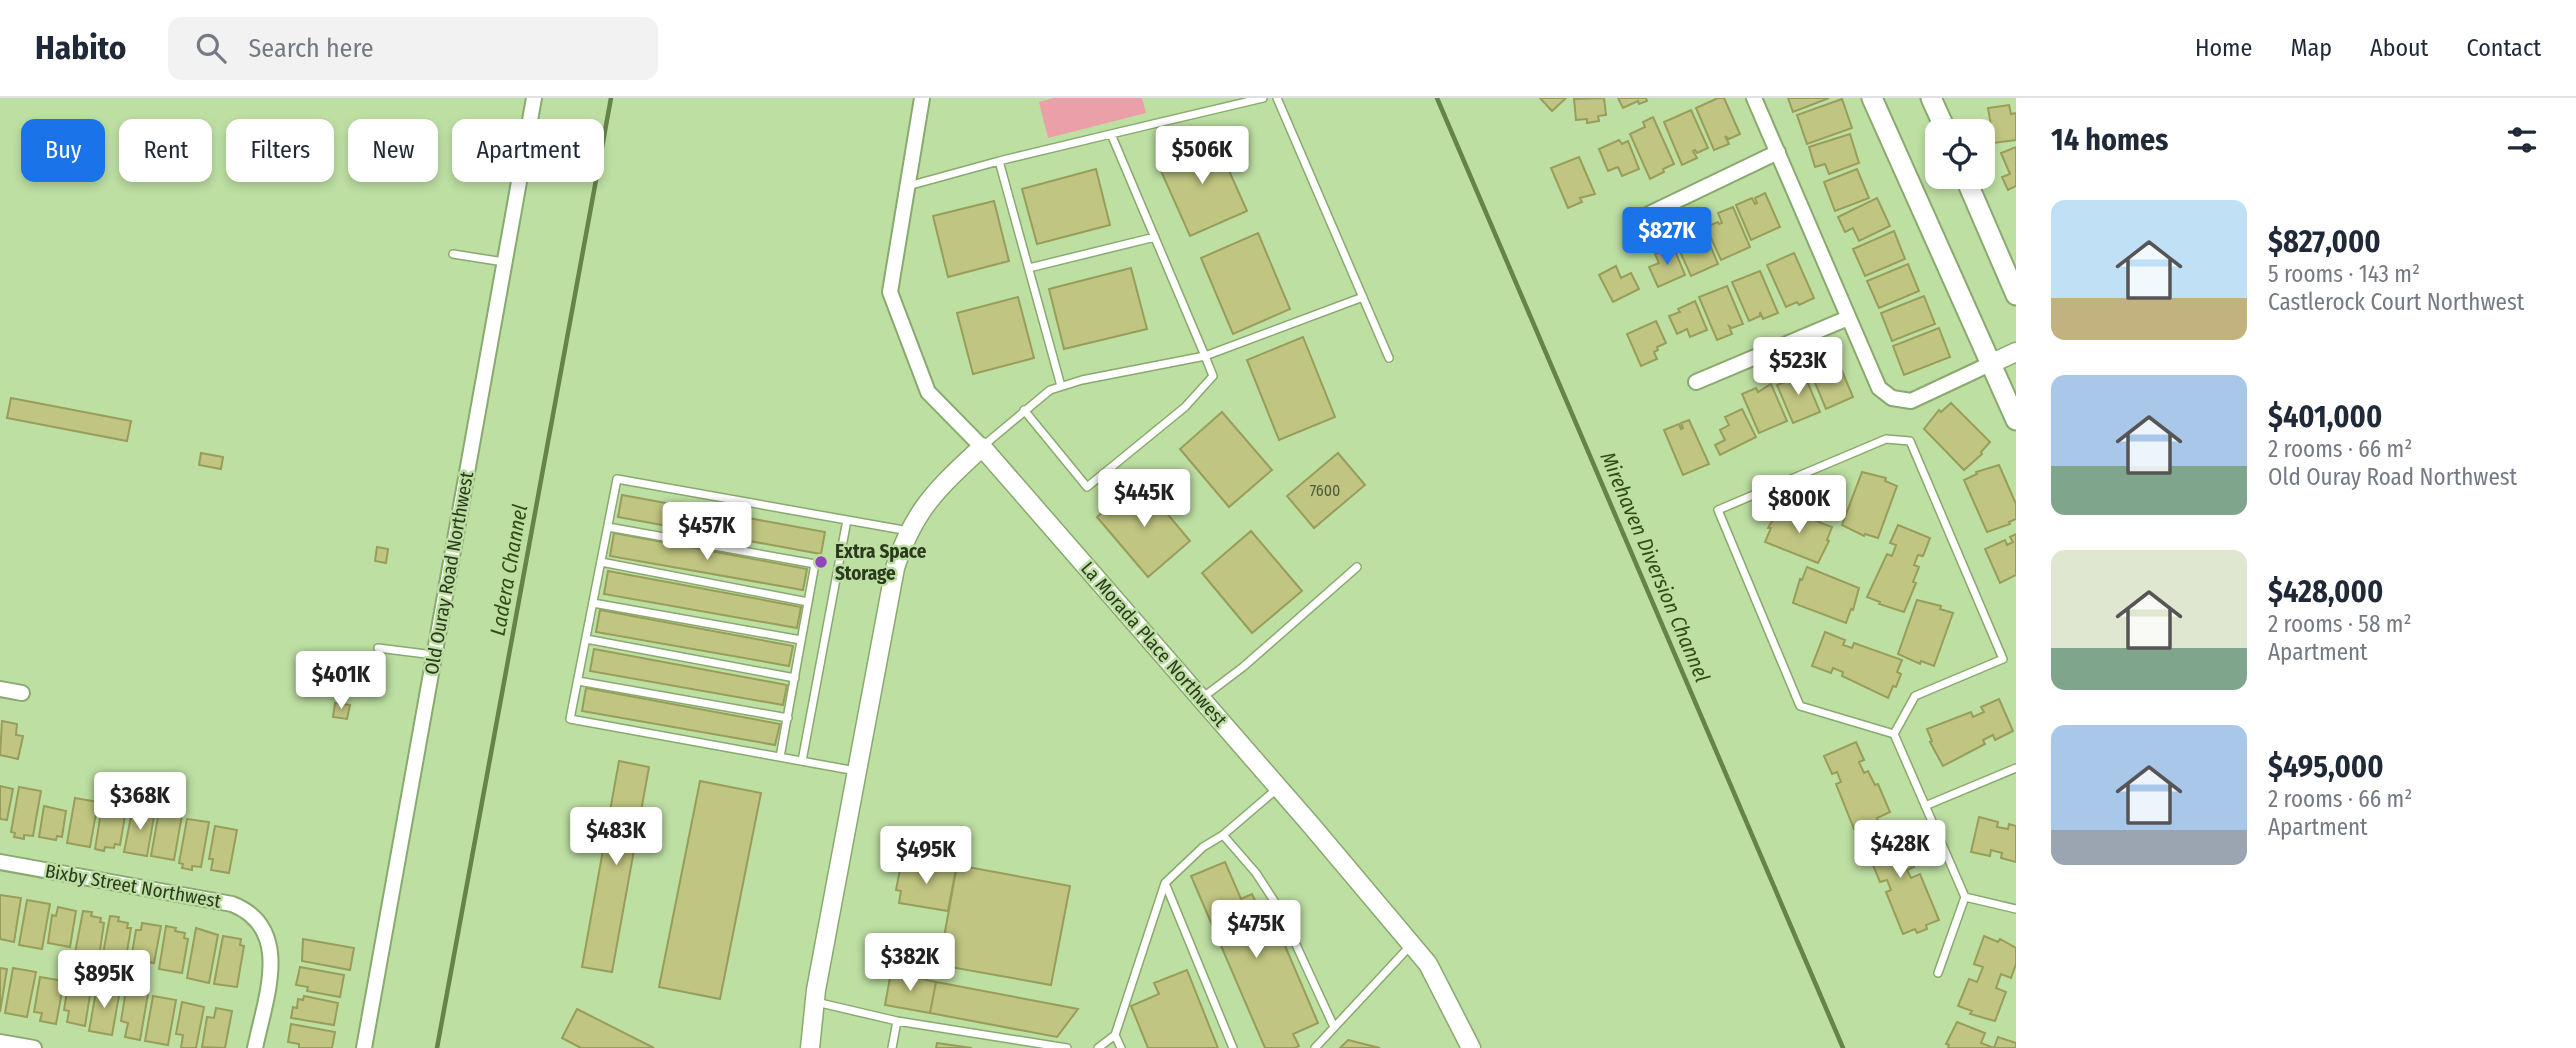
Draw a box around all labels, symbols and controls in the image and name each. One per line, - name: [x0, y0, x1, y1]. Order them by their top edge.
- search box: [168, 17, 658, 80]
- text: Habito: [35, 28, 126, 68]
- icon: search: [192, 29, 230, 67]
- text: Search here: [248, 33, 374, 64]
- text: Home: [2195, 34, 2252, 62]
- text: Map: [2290, 34, 2332, 62]
- text: About: [2370, 34, 2428, 62]
- text: Contact: [2466, 34, 2541, 62]
- chip: Buy: [21, 119, 105, 182]
- chip: Rent: [119, 119, 212, 182]
- chip: Filters: [226, 119, 334, 182]
- chip: New: [348, 119, 438, 182]
- chip: Apartment: [452, 119, 604, 182]
- map controls: [1925, 119, 1995, 189]
- button: locate: [1925, 119, 1995, 189]
- icon: filters: [2503, 121, 2541, 159]
- text: 14 homes: [2051, 122, 2168, 158]
- pin: $506K: [1153, 126, 1251, 186]
- text: $506K: [1172, 135, 1232, 163]
- pin: $827K: [1618, 208, 1716, 267]
- text: $827K: [1638, 216, 1696, 244]
- text: $827,000: [2268, 224, 2381, 260]
- icon: home: [2107, 228, 2191, 312]
- text: 5 rooms · 143 m²: [2268, 260, 2420, 288]
- text: Castlerock Court Northwest: [2268, 288, 2524, 316]
- pin: $523K: [1749, 338, 1847, 397]
- text: $523K: [1769, 346, 1827, 374]
- text: $401,000: [2268, 399, 2382, 435]
- icon: home: [2107, 403, 2191, 487]
- text: 2 rooms · 66 m²: [2268, 435, 2412, 463]
- water label: Mirehaven Diversion Channel: [1595, 448, 1715, 686]
- text: Old Ouray Road Northwest: [2268, 463, 2517, 491]
- street label: Old Ouray Road Northwest: [420, 469, 478, 676]
- pin: $445K: [1095, 470, 1193, 529]
- pin: $800K: [1750, 476, 1848, 535]
- text: $445K: [1114, 478, 1174, 506]
- house number: 7600: [1310, 481, 1340, 500]
- text: $800K: [1768, 484, 1830, 512]
- water label: Ladera Channel: [485, 502, 533, 638]
- pin: $457K: [658, 503, 756, 562]
- text: $457K: [679, 511, 735, 539]
- place label: Extra Space Storage: [835, 540, 927, 585]
- marker: Extra Space Storage: [813, 554, 829, 570]
- street label: La Morada Place Northwest: [1076, 557, 1232, 732]
- text: $428,000: [2268, 574, 2383, 610]
- icon: home: [2107, 578, 2191, 662]
- text: 2 rooms · 58 m²: [2268, 610, 2412, 638]
- text: Apartment: [2268, 638, 2368, 666]
- pin: $401K: [292, 652, 390, 711]
- text: $401K: [312, 660, 370, 688]
- text: $495,000: [2268, 749, 2384, 785]
- icon: home: [2107, 753, 2191, 837]
- pin: $368K: [91, 772, 189, 832]
- text: $368K: [110, 781, 170, 809]
- text: 2 rooms · 66 m²: [2268, 785, 2412, 813]
- pin: $483K: [567, 808, 665, 867]
- text: Apartment: [2268, 813, 2368, 841]
- text: $483K: [586, 816, 646, 844]
- pin: $428K: [1851, 820, 1949, 880]
- pin: $495K: [877, 826, 975, 886]
- text: $428K: [1870, 829, 1930, 857]
- text: $495K: [896, 835, 956, 863]
- street label: Bixby Street Northwest: [43, 859, 224, 913]
- pin: $475K: [1207, 900, 1305, 960]
- text: $475K: [1227, 909, 1285, 937]
- pin: $382K: [861, 934, 959, 993]
- text: $382K: [881, 942, 939, 970]
- pin: $895K: [55, 950, 153, 1010]
- text: $895K: [74, 959, 134, 987]

